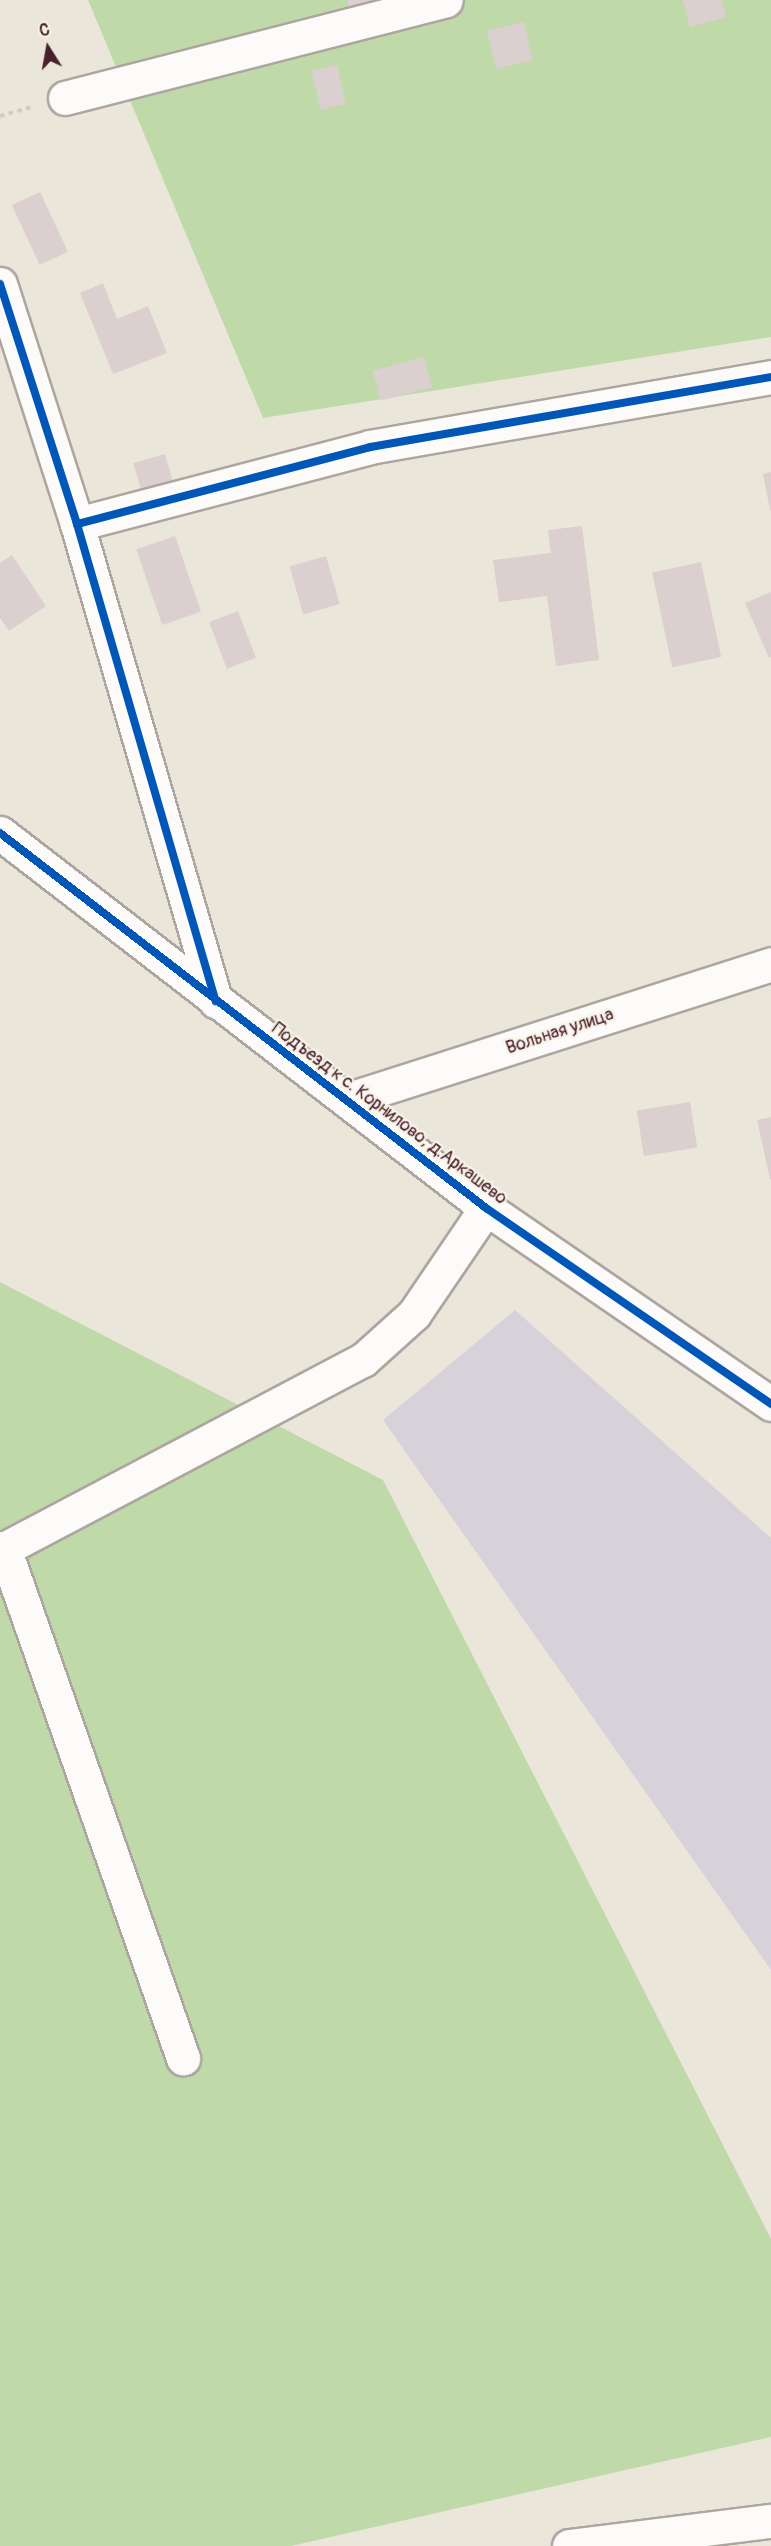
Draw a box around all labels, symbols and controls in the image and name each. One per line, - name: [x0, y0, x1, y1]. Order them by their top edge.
- north arrow: [18, 18, 78, 78]
- text: С: [38, 20, 51, 41]
- street label: Вольная улица: [503, 1004, 617, 1060]
- street label: Подъезд к с. Корнилово, д.Аркашево: [267, 1018, 511, 1210]

